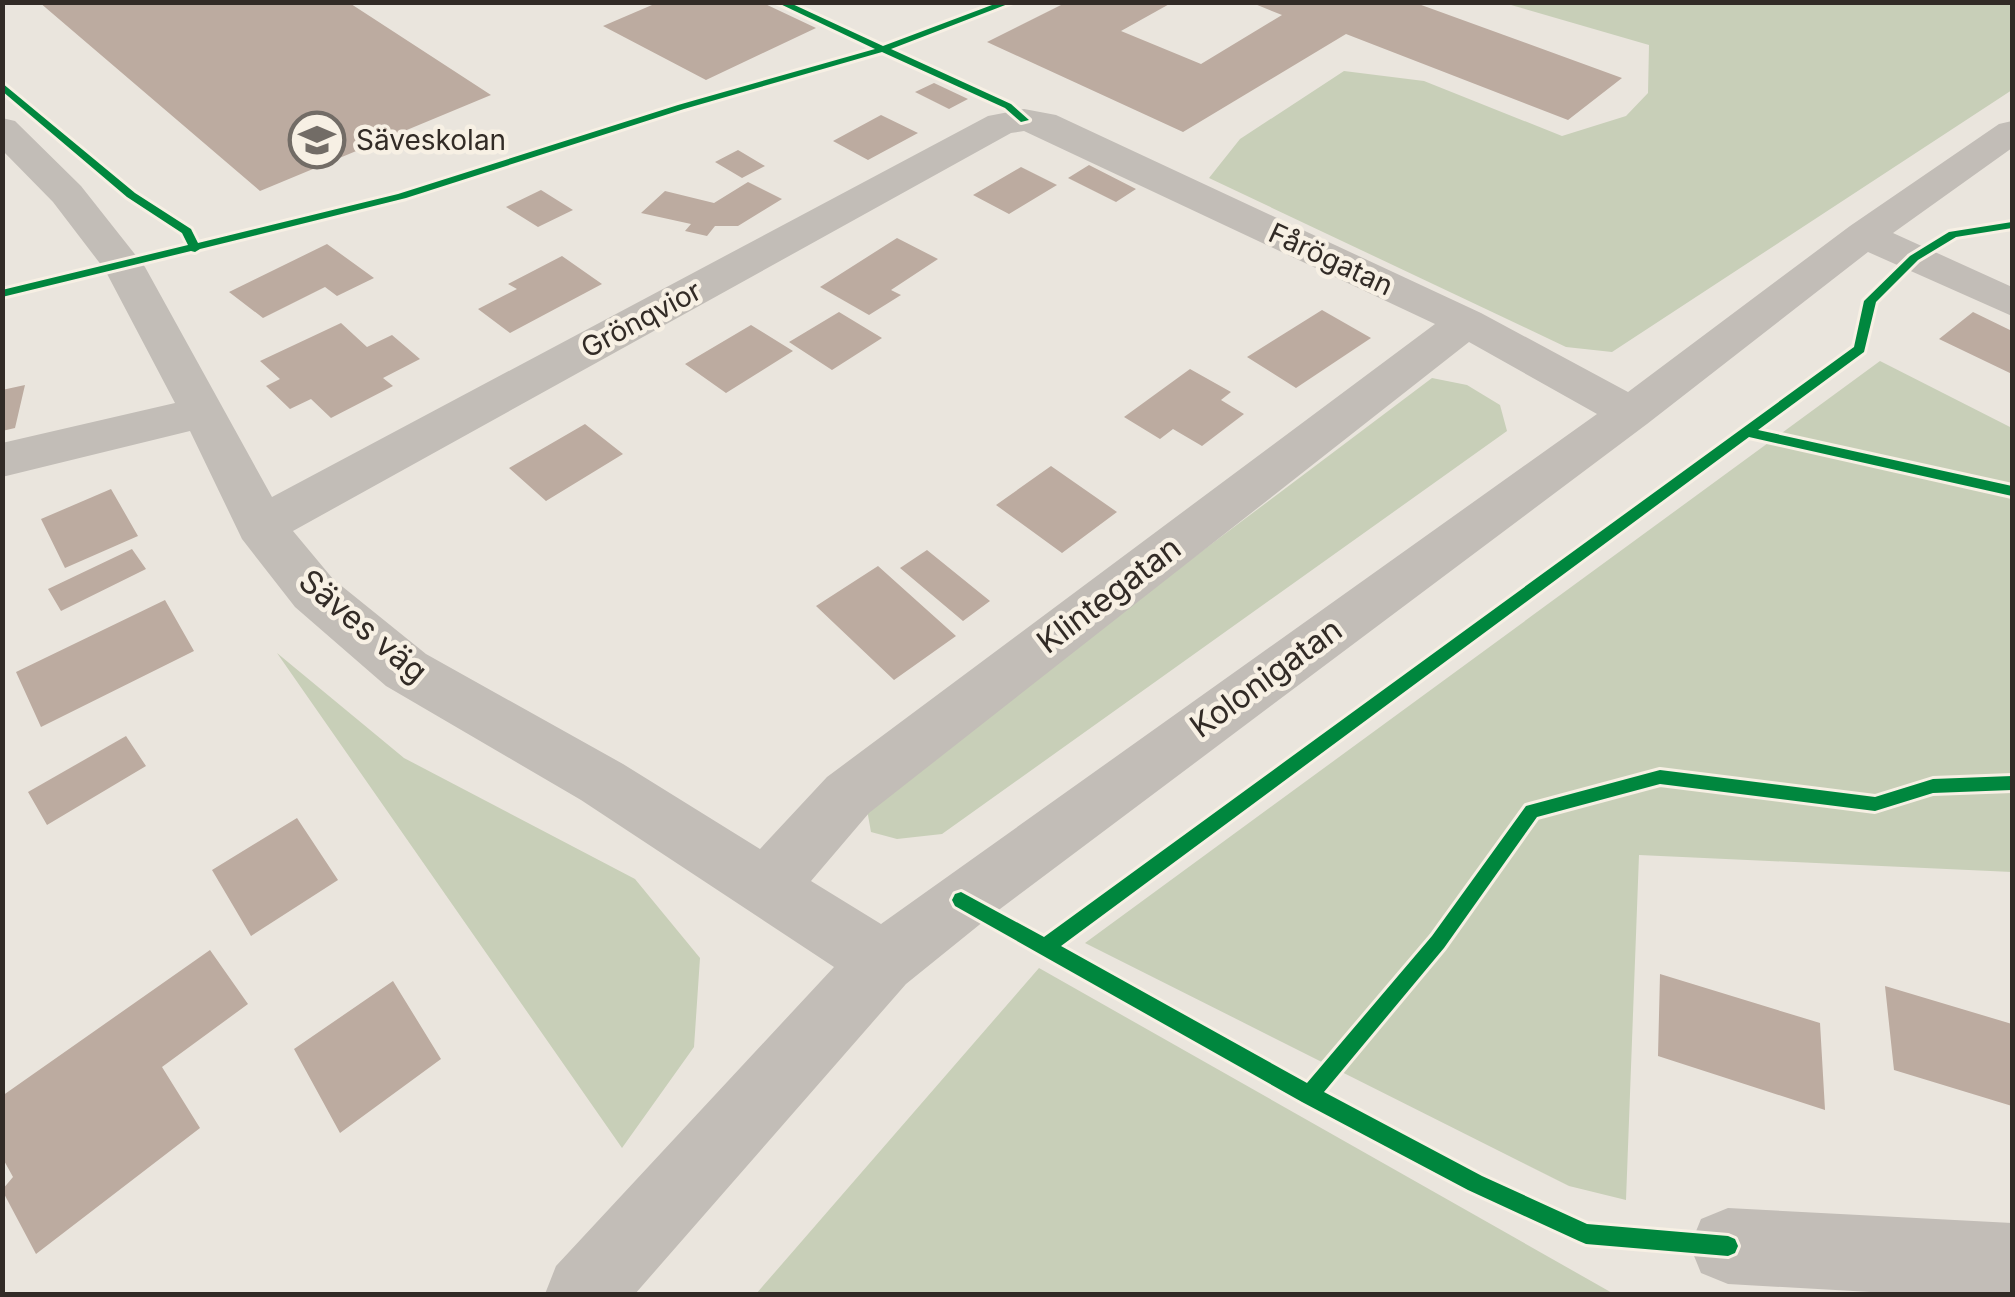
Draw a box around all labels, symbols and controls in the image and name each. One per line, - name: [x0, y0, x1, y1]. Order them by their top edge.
- school or university icon: Säveskolan: [287, 110, 347, 170]
- place label: Säveskolan: [356, 123, 506, 157]
- street label: Fårögatan: [1264, 216, 1398, 302]
- street label: Grönqvior: [575, 273, 707, 365]
- street label: Klintegatan: [1029, 528, 1188, 661]
- street label: Säves väg: [291, 561, 435, 690]
- street label: Kolonigatan: [1182, 609, 1349, 746]

